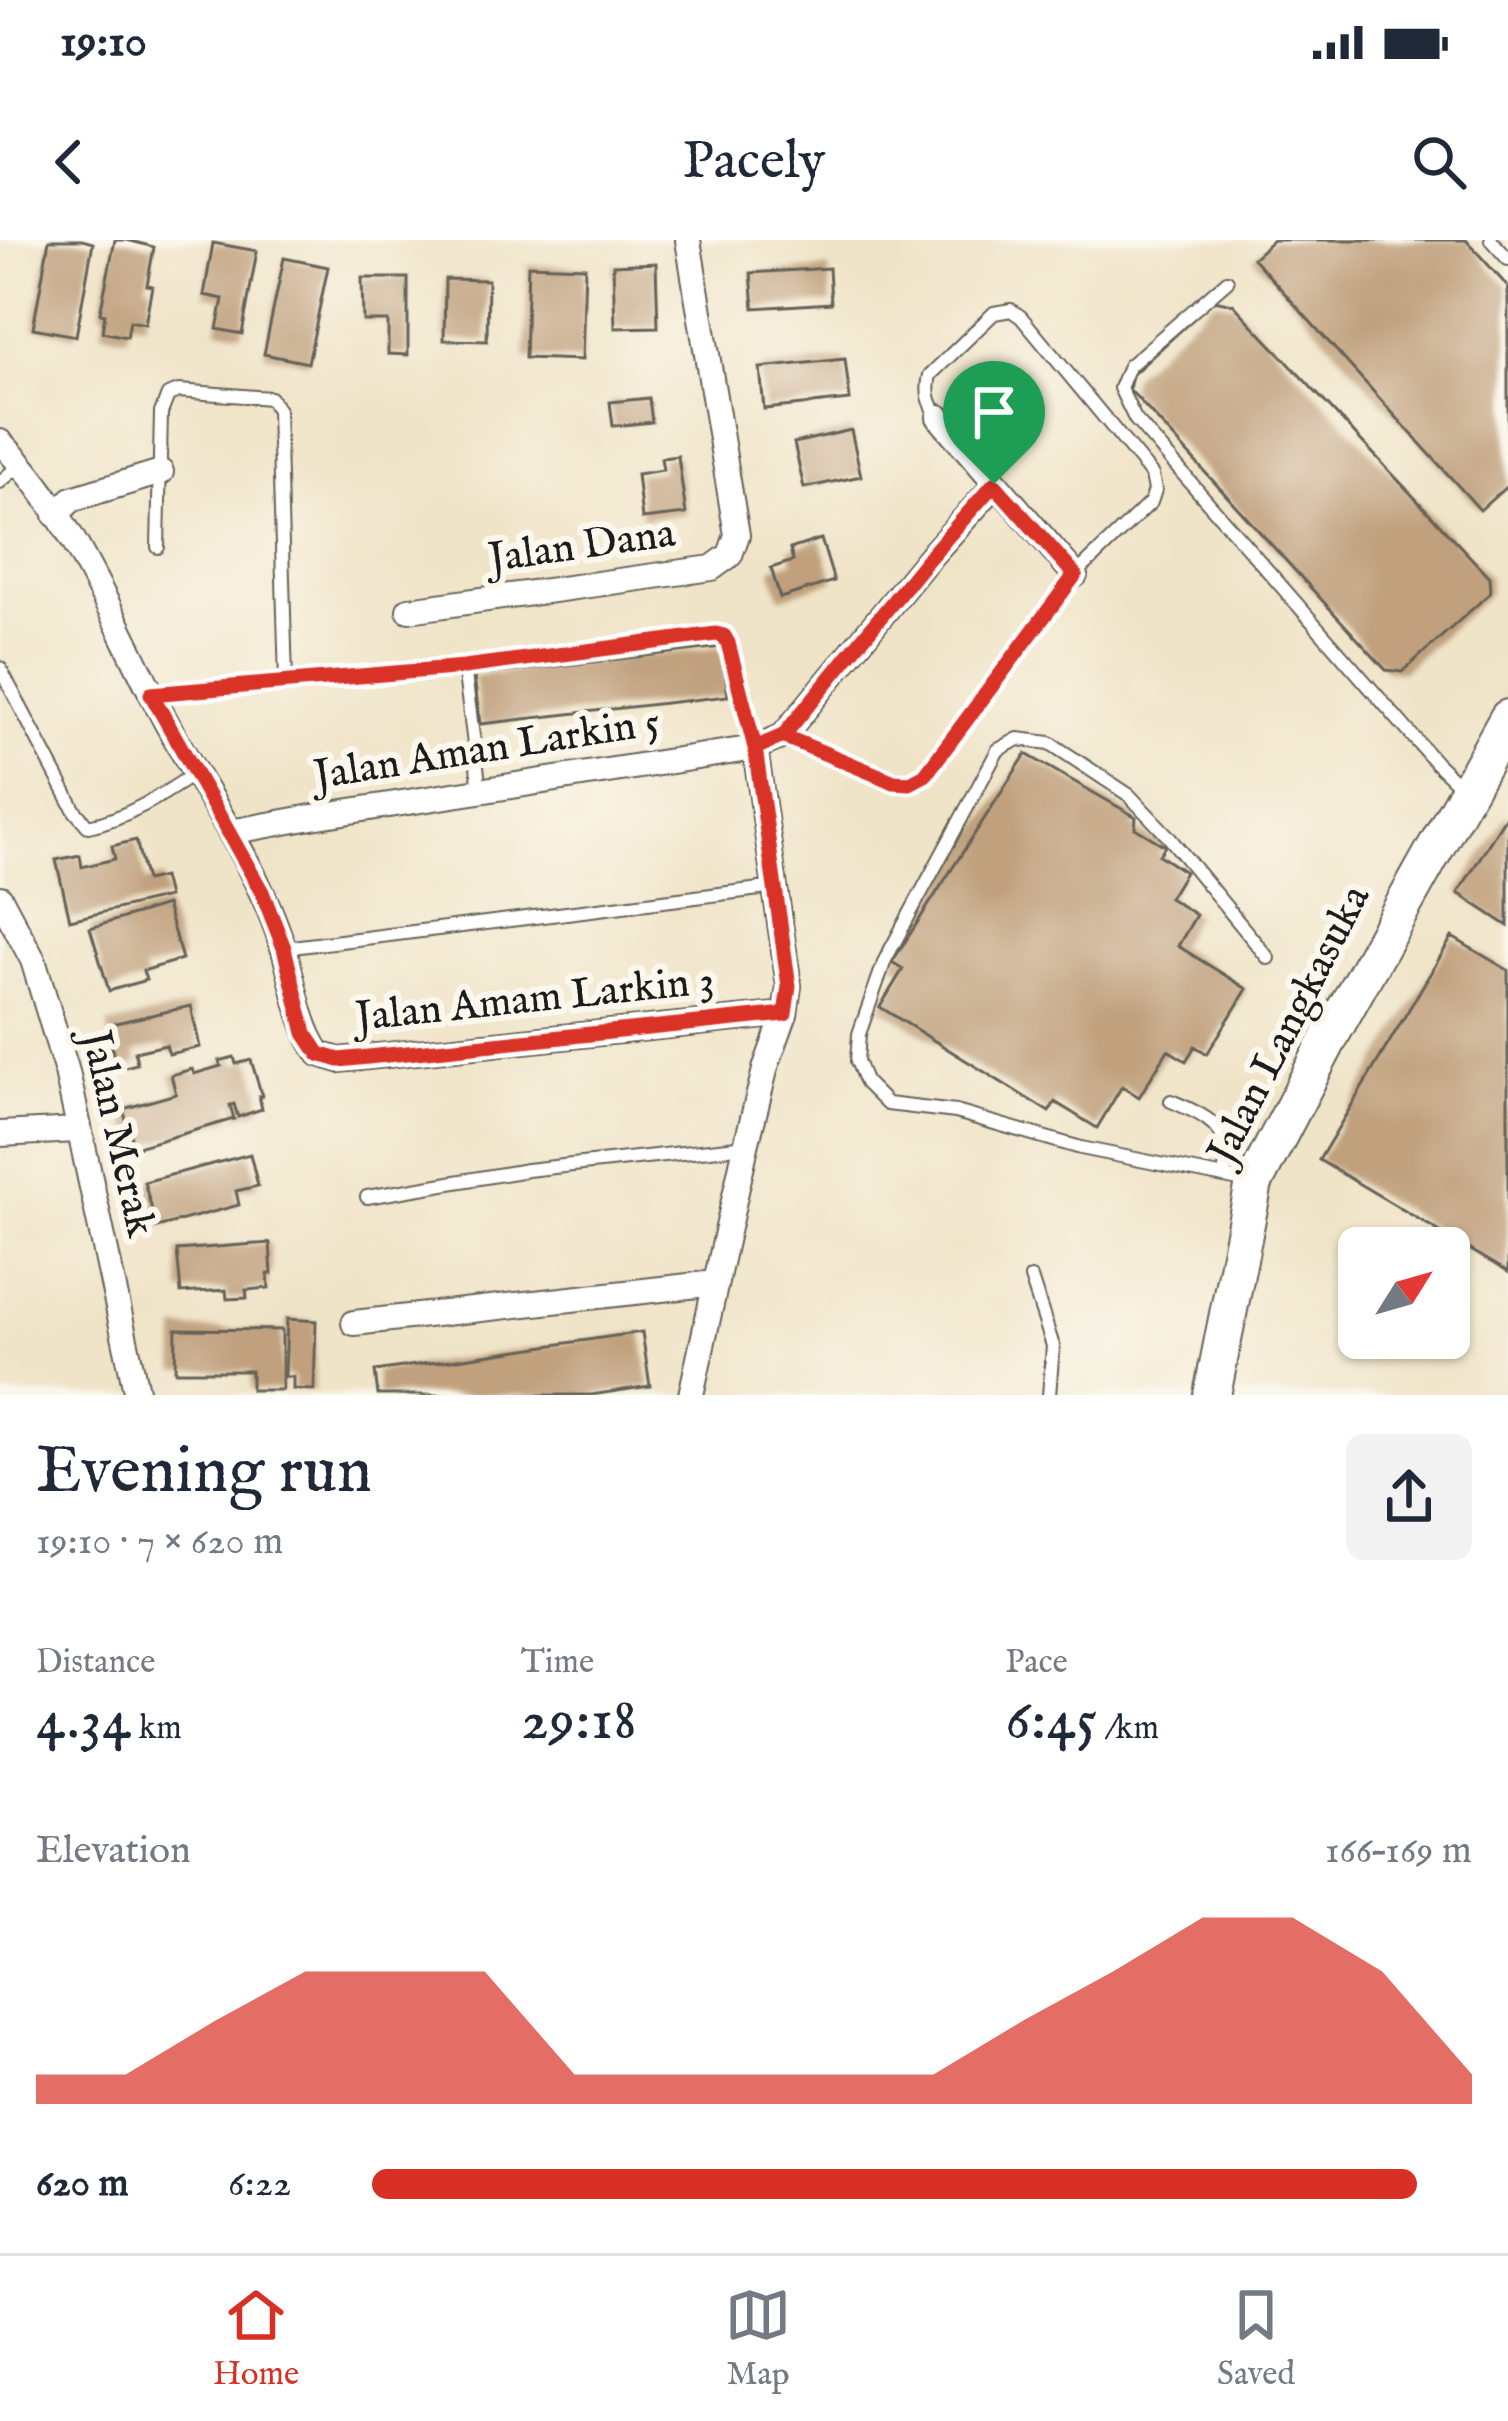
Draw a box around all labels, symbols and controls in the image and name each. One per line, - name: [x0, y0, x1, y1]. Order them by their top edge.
- text: 19:10: [60, 14, 147, 71]
- text: Pacely: [683, 128, 825, 197]
- icon: back: [36, 129, 102, 195]
- icon: search: [1406, 129, 1472, 195]
- pin: [943, 361, 1045, 484]
- icon: arrive: [961, 379, 1027, 445]
- street label: Jalan Dana: [481, 508, 679, 587]
- street label: Jalan Aman Larkin 5: [306, 696, 664, 804]
- street label: Jalan Langkasuka: [1195, 876, 1384, 1177]
- street label: Jalan Amam Larkin 3: [349, 955, 717, 1046]
- street label: Jalan Merak: [67, 1022, 167, 1243]
- north arrow: [1338, 1227, 1470, 1359]
- map controls: [1338, 1227, 1470, 1359]
- text: Evening run: [36, 1431, 372, 1515]
- button: share: [1346, 1434, 1472, 1560]
- text: 19:10 · 7 × 620 m: [36, 1518, 283, 1567]
- text: Distance: [36, 1642, 155, 1684]
- text: Time: [521, 1642, 594, 1684]
- text: Pace: [1005, 1642, 1068, 1684]
- text: 4.34: [36, 1684, 131, 1760]
- text: 29:18: [521, 1684, 637, 1760]
- text: 6:45: [1005, 1684, 1097, 1760]
- text: km: [131, 1708, 182, 1750]
- text: /km: [1097, 1708, 1159, 1750]
- text: Elevation: [36, 1827, 191, 1876]
- text: 166–169 m: [1325, 1827, 1472, 1876]
- text: 620 m: [36, 2160, 129, 2209]
- text: 6:22: [228, 2160, 291, 2209]
- tab: Home: [213, 2282, 299, 2396]
- tab: Map: [725, 2282, 791, 2396]
- tab: Saved: [1217, 2282, 1295, 2396]

